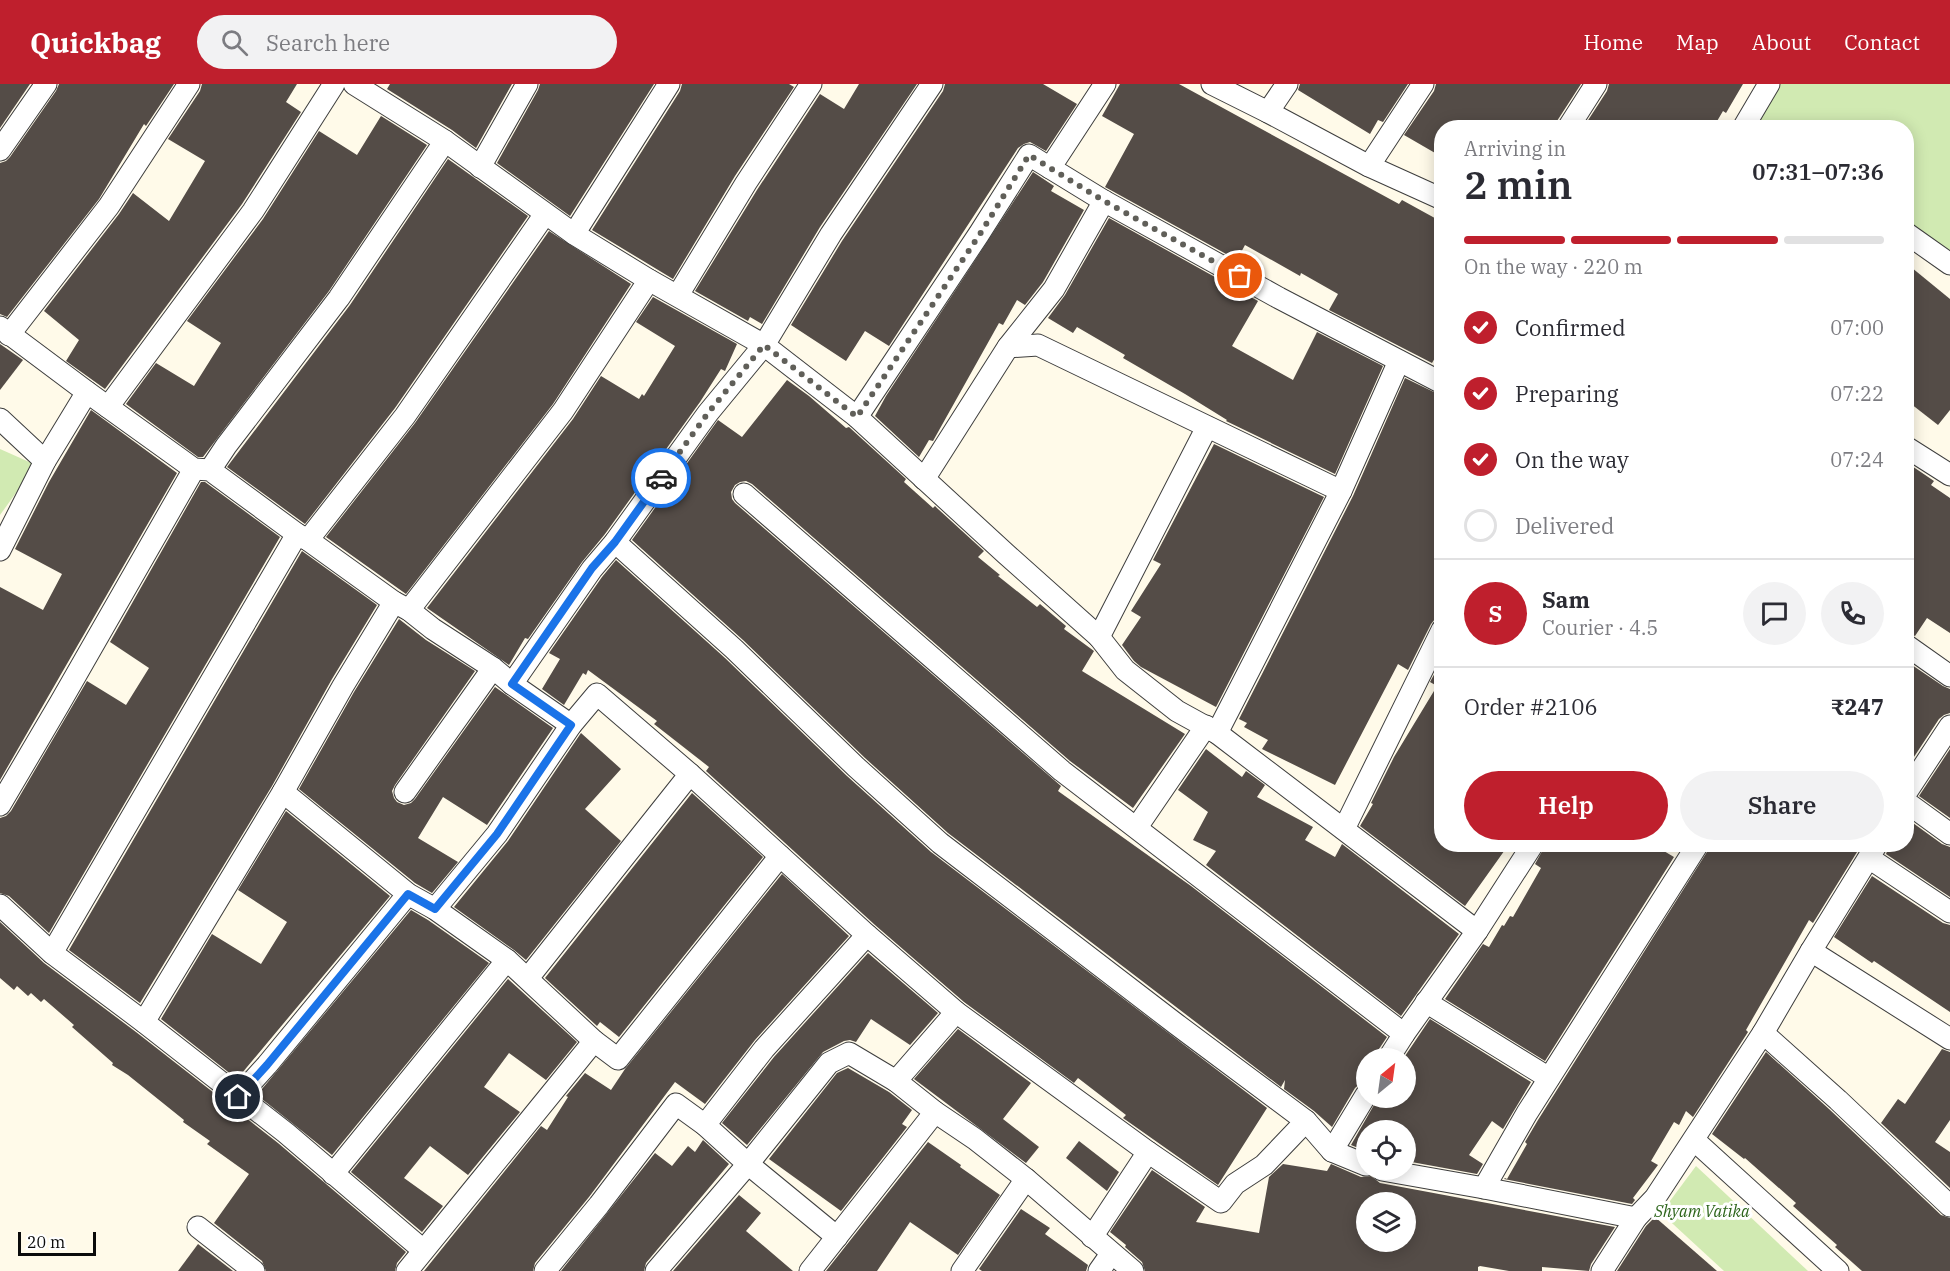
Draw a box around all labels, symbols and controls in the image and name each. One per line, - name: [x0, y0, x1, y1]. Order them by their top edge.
- search box: [197, 15, 617, 69]
- text: Quickbag: [30, 24, 161, 61]
- icon: search: [218, 26, 251, 59]
- text: Search here: [266, 28, 390, 57]
- text: Home: [1583, 28, 1643, 56]
- text: Map: [1676, 28, 1719, 56]
- text: About: [1752, 28, 1811, 56]
- text: Contact: [1844, 28, 1920, 56]
- text: Arriving in: [1464, 135, 1566, 162]
- text: 07:31–07:36: [1752, 157, 1884, 186]
- text: 2 min: [1464, 159, 1572, 210]
- pin: [1214, 250, 1265, 301]
- text: On the way · 220 m: [1464, 253, 1643, 280]
- icon: bag: [1223, 259, 1256, 292]
- icon: check: [1464, 311, 1497, 344]
- text: Confirmed: [1515, 313, 1626, 342]
- text: 07:00: [1830, 314, 1884, 341]
- icon: check: [1464, 377, 1497, 410]
- text: Preparing: [1515, 379, 1619, 408]
- text: 07:22: [1830, 380, 1884, 407]
- icon: check: [1464, 443, 1497, 476]
- text: On the way: [1515, 445, 1629, 474]
- text: 07:24: [1830, 446, 1884, 473]
- courier: [631, 448, 691, 508]
- icon: car: [645, 462, 678, 495]
- text: Delivered: [1515, 511, 1614, 540]
- button: chat: [1743, 582, 1806, 645]
- button: phone: [1821, 582, 1884, 645]
- text: Sam: [1542, 585, 1590, 614]
- text: S: [1489, 599, 1502, 628]
- text: Courier · 4.5: [1542, 614, 1658, 641]
- text: Order #2106: [1464, 692, 1598, 721]
- text: ₹247: [1830, 692, 1884, 721]
- button: Help: [1464, 771, 1668, 840]
- button: Share: [1680, 771, 1884, 840]
- north arrow: [1356, 1048, 1416, 1108]
- map controls: [1356, 1048, 1416, 1252]
- pin: [212, 1071, 263, 1122]
- icon: home: [221, 1080, 254, 1113]
- button: locate: [1356, 1120, 1416, 1180]
- button: layers: [1356, 1192, 1416, 1252]
- park label: Shyam Vatika: [1653, 1201, 1750, 1221]
- scale bar: [18, 1229, 96, 1256]
- text: 20 m: [27, 1232, 65, 1252]

